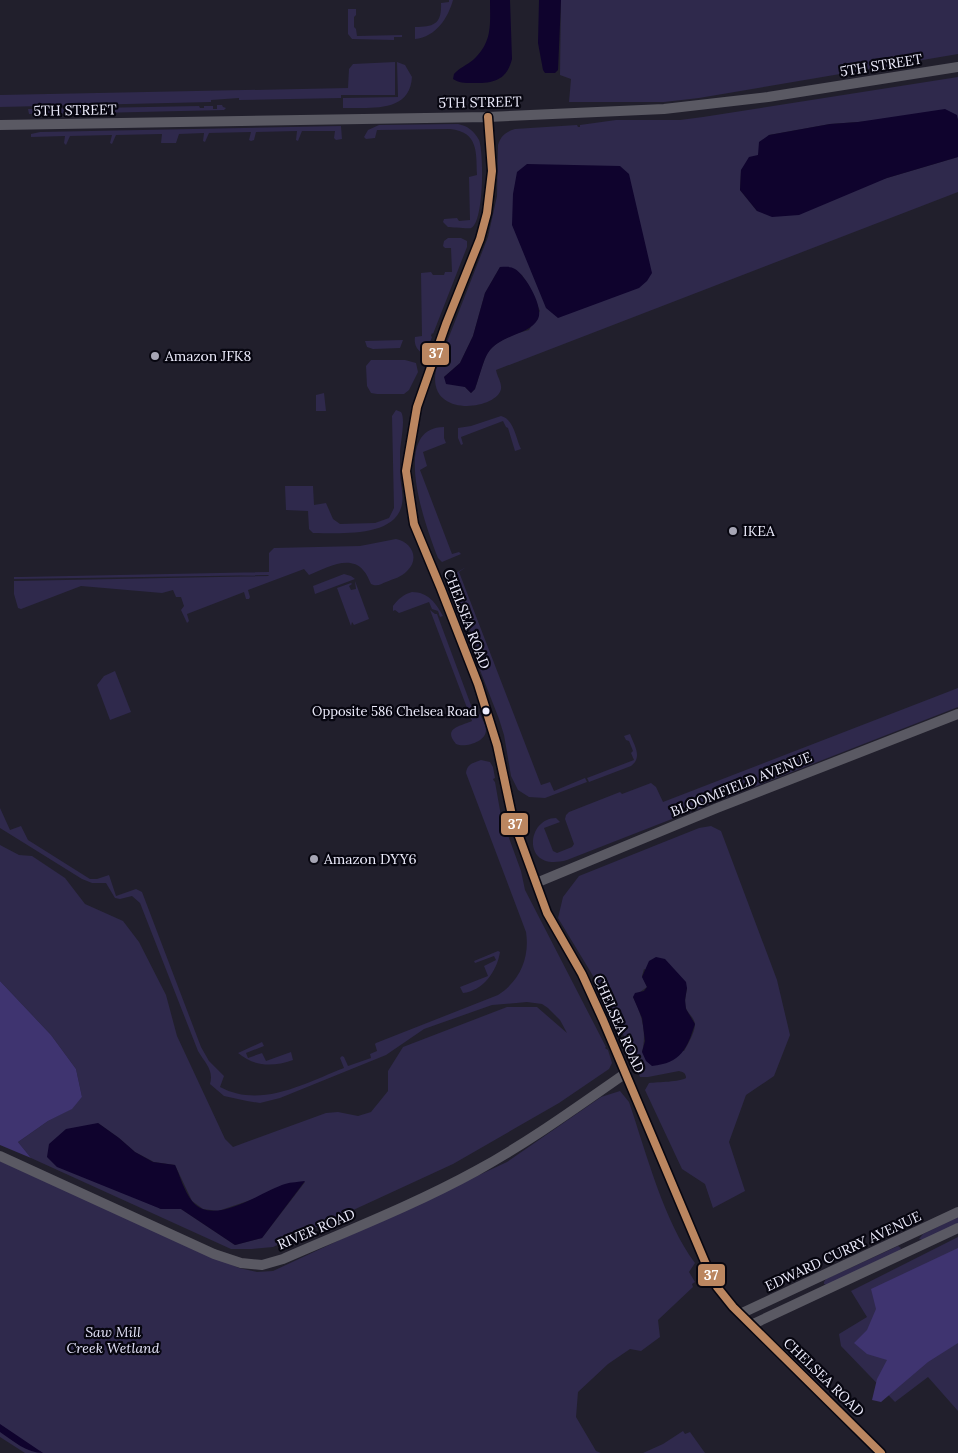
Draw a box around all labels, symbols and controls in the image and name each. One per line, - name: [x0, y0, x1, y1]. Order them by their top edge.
- street label: 5TH STREET: [838, 50, 924, 80]
- street label: 5TH STREET: [438, 92, 522, 112]
- street label: 5TH STREET: [33, 100, 117, 120]
- line badge: 37: [421, 342, 450, 366]
- text: 37: [429, 344, 444, 362]
- place label: Amazon JFK8: [164, 347, 251, 365]
- marker: Amazon JFK8: [149, 350, 161, 362]
- place label: IKEA: [743, 522, 775, 540]
- marker: IKEA: [727, 525, 739, 537]
- street label: CHELSEA ROAD: [440, 567, 494, 671]
- place label: Opposite 586 Chelsea Road: [312, 703, 477, 720]
- marker: Opposite 586 Chelsea Road: [481, 706, 491, 716]
- street label: BLOOMFIELD AVENUE: [668, 747, 814, 821]
- line badge: 37: [500, 812, 529, 836]
- text: 37: [508, 815, 523, 833]
- place label: Amazon DYY6: [323, 850, 417, 868]
- marker: Amazon DYY6: [308, 853, 320, 865]
- street label: CHELSEA ROAD: [589, 972, 649, 1076]
- street label: RIVER ROAD: [274, 1205, 358, 1253]
- street label: EDWARD CURRY AVENUE: [762, 1207, 924, 1295]
- line badge: 37: [697, 1263, 726, 1287]
- text: 37: [704, 1266, 719, 1284]
- park label: Saw Mill Creek Wetland: [67, 1323, 160, 1357]
- street label: CHELSEA ROAD: [780, 1334, 868, 1420]

